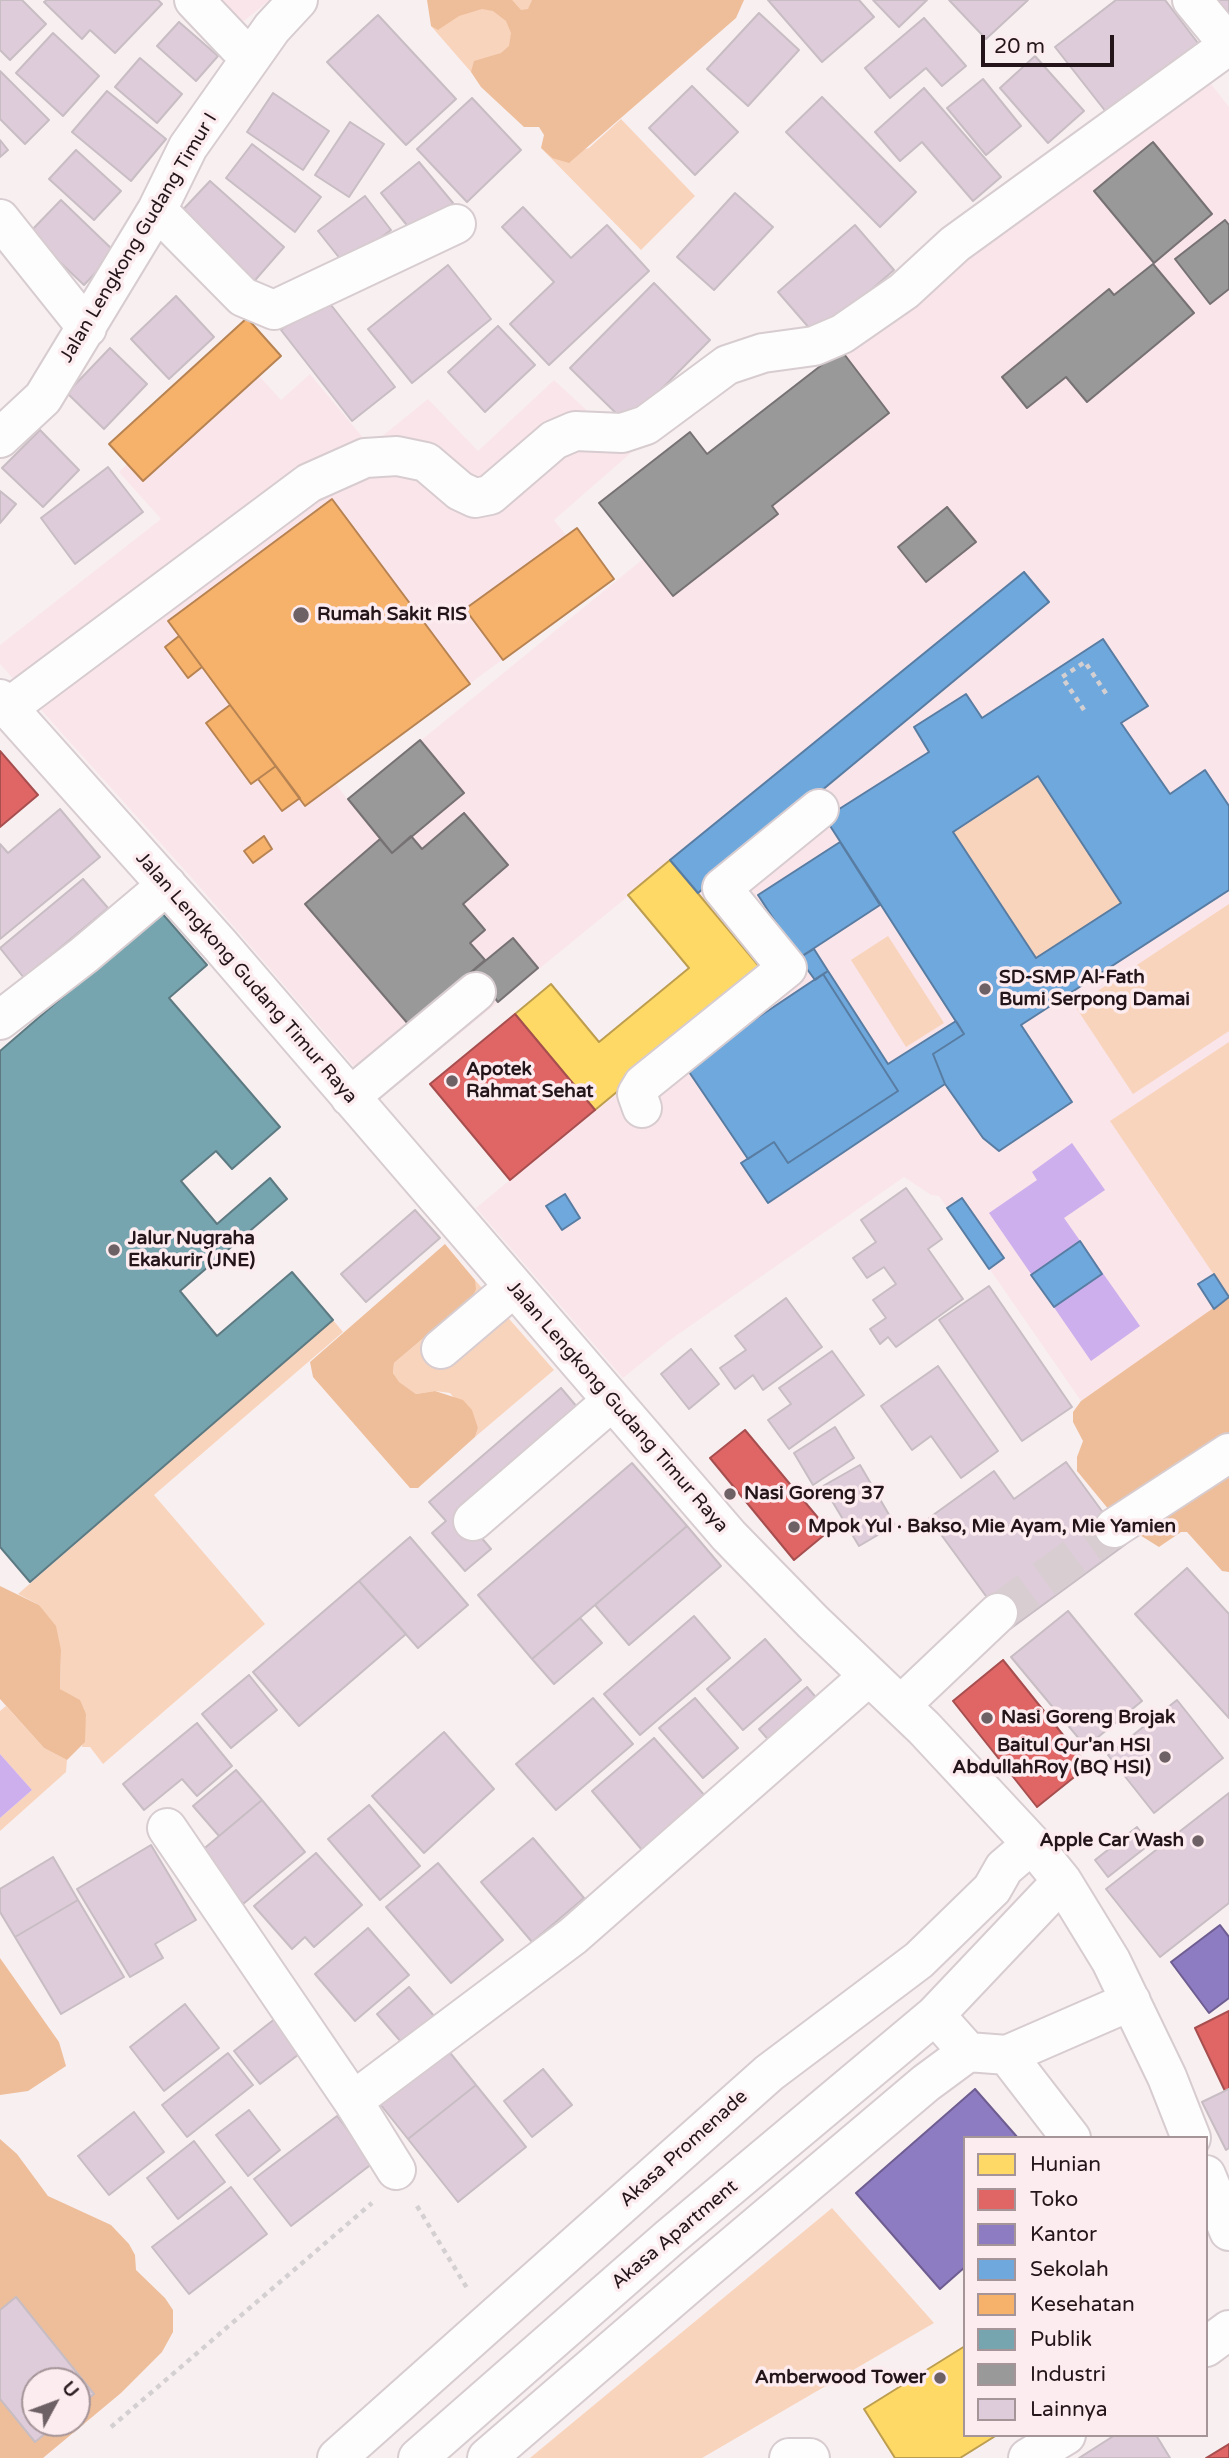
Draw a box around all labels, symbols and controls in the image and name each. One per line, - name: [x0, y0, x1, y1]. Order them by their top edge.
- scale bar: [984, 21, 1117, 65]
- text: 20 m: [994, 34, 1045, 59]
- street label: Jalan Lengkong Gudang Timur I: [55, 109, 223, 367]
- place label: Rumah Sakit RIS: [317, 604, 467, 626]
- marker: Rumah Sakit RIS: [291, 605, 311, 625]
- street label: Jalan Lengkong Gudang Timur Raya: [130, 847, 362, 1109]
- place label: SD-SMP Al-Fath Bumi Serpong Damai: [999, 967, 1190, 1011]
- marker: SD-SMP Al-Fath Bumi Serpong Damai: [977, 981, 993, 997]
- place label: Apotek Rahmat Sehat: [466, 1059, 594, 1103]
- marker: Apotek Rahmat Sehat: [444, 1073, 460, 1089]
- place label: Jalur Nugraha Ekakurir (JNE): [128, 1228, 255, 1272]
- marker: Jalur Nugraha Ekakurir (JNE): [106, 1242, 122, 1258]
- street label: Jalan Lengkong Gudang Timur Raya: [501, 1276, 733, 1538]
- place label: Nasi Goreng 37: [744, 1483, 885, 1505]
- marker: Nasi Goreng 37: [722, 1486, 738, 1502]
- place label: Mpok Yul · Bakso, Mie Ayam, Mie Yamien: [808, 1516, 1176, 1538]
- marker: Mpok Yul · Bakso, Mie Ayam, Mie Yamien: [786, 1519, 802, 1535]
- place label: Nasi Goreng Brojak: [1001, 1707, 1175, 1729]
- marker: Nasi Goreng Brojak: [979, 1710, 995, 1726]
- place label: Baitul Qur'an HSI AbdullahRoy (BQ HSI): [952, 1735, 1151, 1779]
- marker: Baitul Qur'an HSI AbdullahRoy (BQ HSI): [1157, 1749, 1173, 1765]
- place label: Apple Car Wash: [1040, 1830, 1184, 1852]
- marker: Apple Car Wash: [1190, 1833, 1206, 1849]
- street label: Akasa Promenade: [615, 2086, 753, 2212]
- legend: [963, 2136, 1208, 2437]
- text: Hunian: [1030, 2152, 1101, 2177]
- street label: Akasa Apartment: [607, 2176, 743, 2294]
- text: Toko: [1030, 2187, 1078, 2212]
- text: Kantor: [1030, 2222, 1097, 2247]
- text: Sekolah: [1030, 2257, 1109, 2282]
- text: Kesehatan: [1030, 2292, 1135, 2317]
- text: Publik: [1030, 2327, 1092, 2352]
- text: Industri: [1030, 2362, 1106, 2387]
- north arrow: [21, 2367, 91, 2437]
- place label: Amberwood Tower: [755, 2367, 926, 2389]
- marker: Amberwood Tower: [932, 2370, 948, 2386]
- text: U: [57, 2377, 83, 2402]
- text: Lainnya: [1030, 2397, 1107, 2422]

